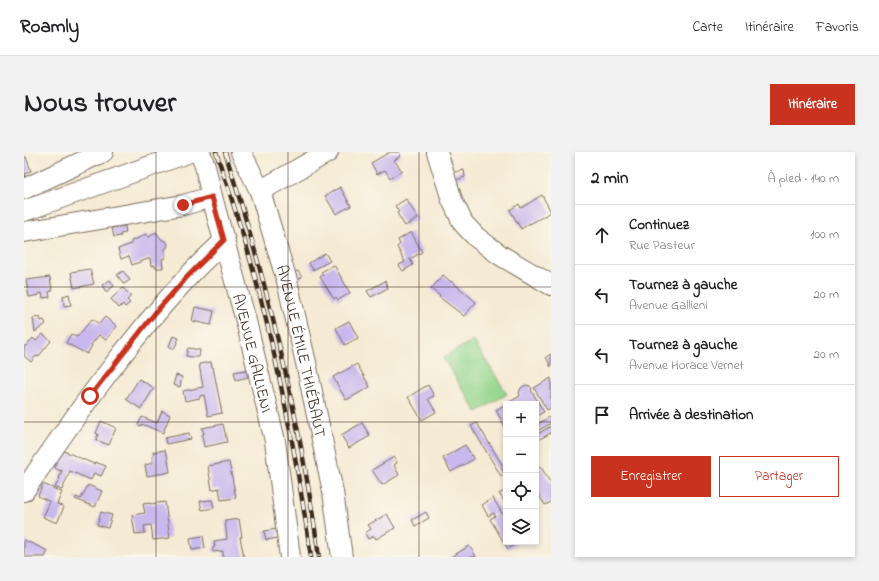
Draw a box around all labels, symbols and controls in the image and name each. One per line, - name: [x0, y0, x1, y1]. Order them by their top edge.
- text: Roamly: [20, 14, 79, 41]
- text: Carte: [692, 17, 723, 38]
- text: Itinéraire: [745, 17, 794, 38]
- text: Favoris: [816, 17, 859, 38]
- text: Nous trouver: [24, 84, 176, 125]
- button: Itinéraire: [770, 84, 855, 125]
- text: 2 min: [591, 166, 628, 191]
- text: À pied · 140 m: [767, 169, 839, 188]
- route end: [174, 196, 192, 214]
- text: Continuez: [629, 214, 689, 236]
- icon: ahead: [591, 224, 613, 246]
- text: 100 m: [810, 225, 839, 244]
- text: Rue Pasteur: [629, 236, 695, 255]
- street label: AVENUE ÉMILE THIÉBAUT: [269, 262, 331, 440]
- text: Tournez à gauche: [629, 274, 737, 296]
- icon: left: [591, 284, 613, 306]
- text: 20 m: [814, 285, 839, 304]
- street label: AVENUE GALLIENI: [225, 291, 278, 415]
- text: Avenue Gallieni: [629, 296, 708, 315]
- text: Tournez à gauche: [629, 334, 737, 356]
- icon: left: [591, 344, 613, 366]
- text: 20 m: [814, 345, 839, 364]
- text: Avenue Horace Vernet: [629, 356, 744, 375]
- route start: [81, 387, 99, 405]
- map controls: [503, 401, 539, 545]
- button: +: [503, 401, 539, 437]
- icon: arrive: [591, 404, 613, 426]
- text: Arrivée à destination: [629, 404, 754, 426]
- button: −: [503, 437, 539, 473]
- button: Enregistrer: [591, 456, 711, 497]
- button: Partager: [719, 456, 839, 497]
- button: locate: [503, 473, 539, 509]
- button: layers: [503, 509, 539, 545]

